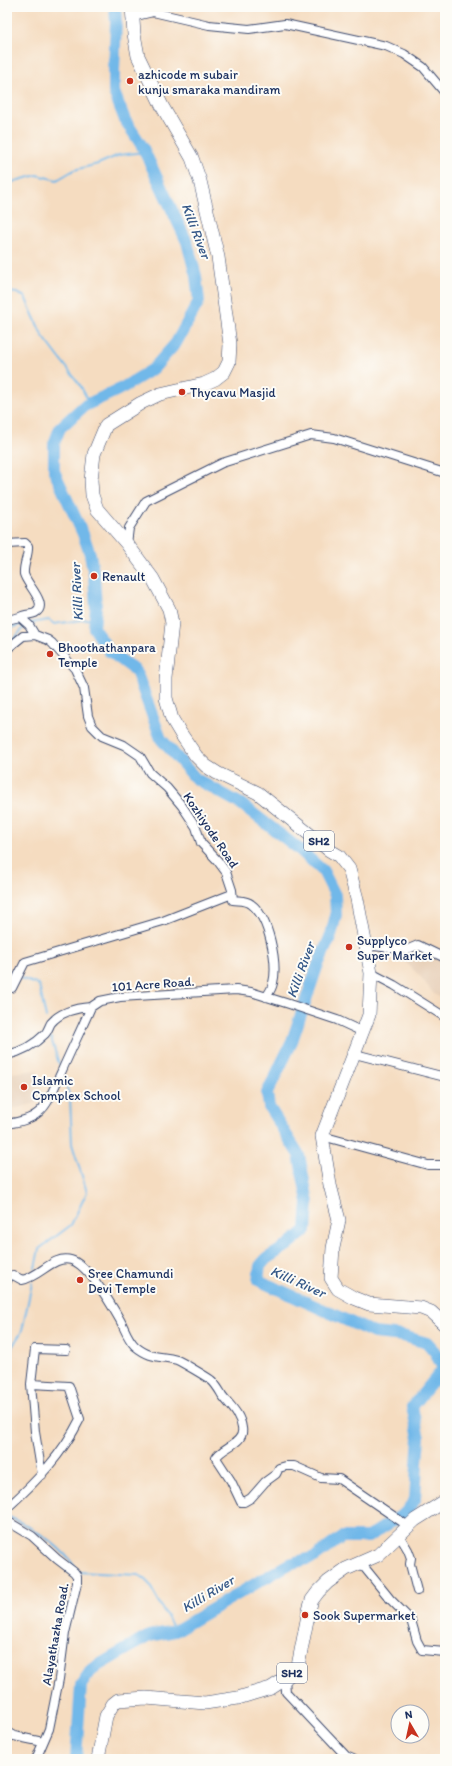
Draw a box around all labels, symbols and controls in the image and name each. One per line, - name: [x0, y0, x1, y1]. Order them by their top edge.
- place label: azhicode m subair kunju smaraka mandiram: [138, 67, 280, 97]
- marker: azhicode m subair kunju smaraka mandiram: [125, 76, 135, 86]
- water label: Killi River: [178, 201, 215, 263]
- place label: Thycavu Masjid: [190, 385, 276, 400]
- marker: Thycavu Masjid: [177, 387, 187, 397]
- water label: Killi River: [67, 561, 87, 621]
- place label: Renault: [102, 569, 146, 584]
- marker: Renault: [89, 571, 99, 581]
- place label: Bhoothathanpara Temple: [58, 640, 156, 670]
- marker: Bhoothathanpara Temple: [45, 649, 55, 659]
- street label: Kozhiyode Road: [180, 789, 242, 871]
- road number: SH2: [304, 831, 334, 851]
- place label: Supplyco Super Market: [357, 933, 433, 963]
- water label: Killi River: [283, 938, 319, 1000]
- marker: Supplyco Super Market: [344, 942, 354, 952]
- street label: 101 Acre Road.: [111, 974, 195, 994]
- place label: Islamic Cpmplex School: [32, 1073, 121, 1103]
- marker: Islamic Cpmplex School: [19, 1082, 29, 1092]
- water label: Killi River: [268, 1262, 329, 1302]
- place label: Sree Chamundi Devi Temple: [88, 1266, 173, 1296]
- marker: Sree Chamundi Devi Temple: [75, 1275, 85, 1285]
- water label: Killi River: [179, 1571, 239, 1616]
- street label: Alayathazha Road.: [39, 1581, 71, 1687]
- place label: Sook Supermarket: [313, 1608, 416, 1623]
- marker: Sook Supermarket: [300, 1610, 310, 1620]
- road number: SH2: [277, 1663, 307, 1683]
- north arrow: [390, 1704, 430, 1744]
- text: N: [404, 1708, 413, 1722]

